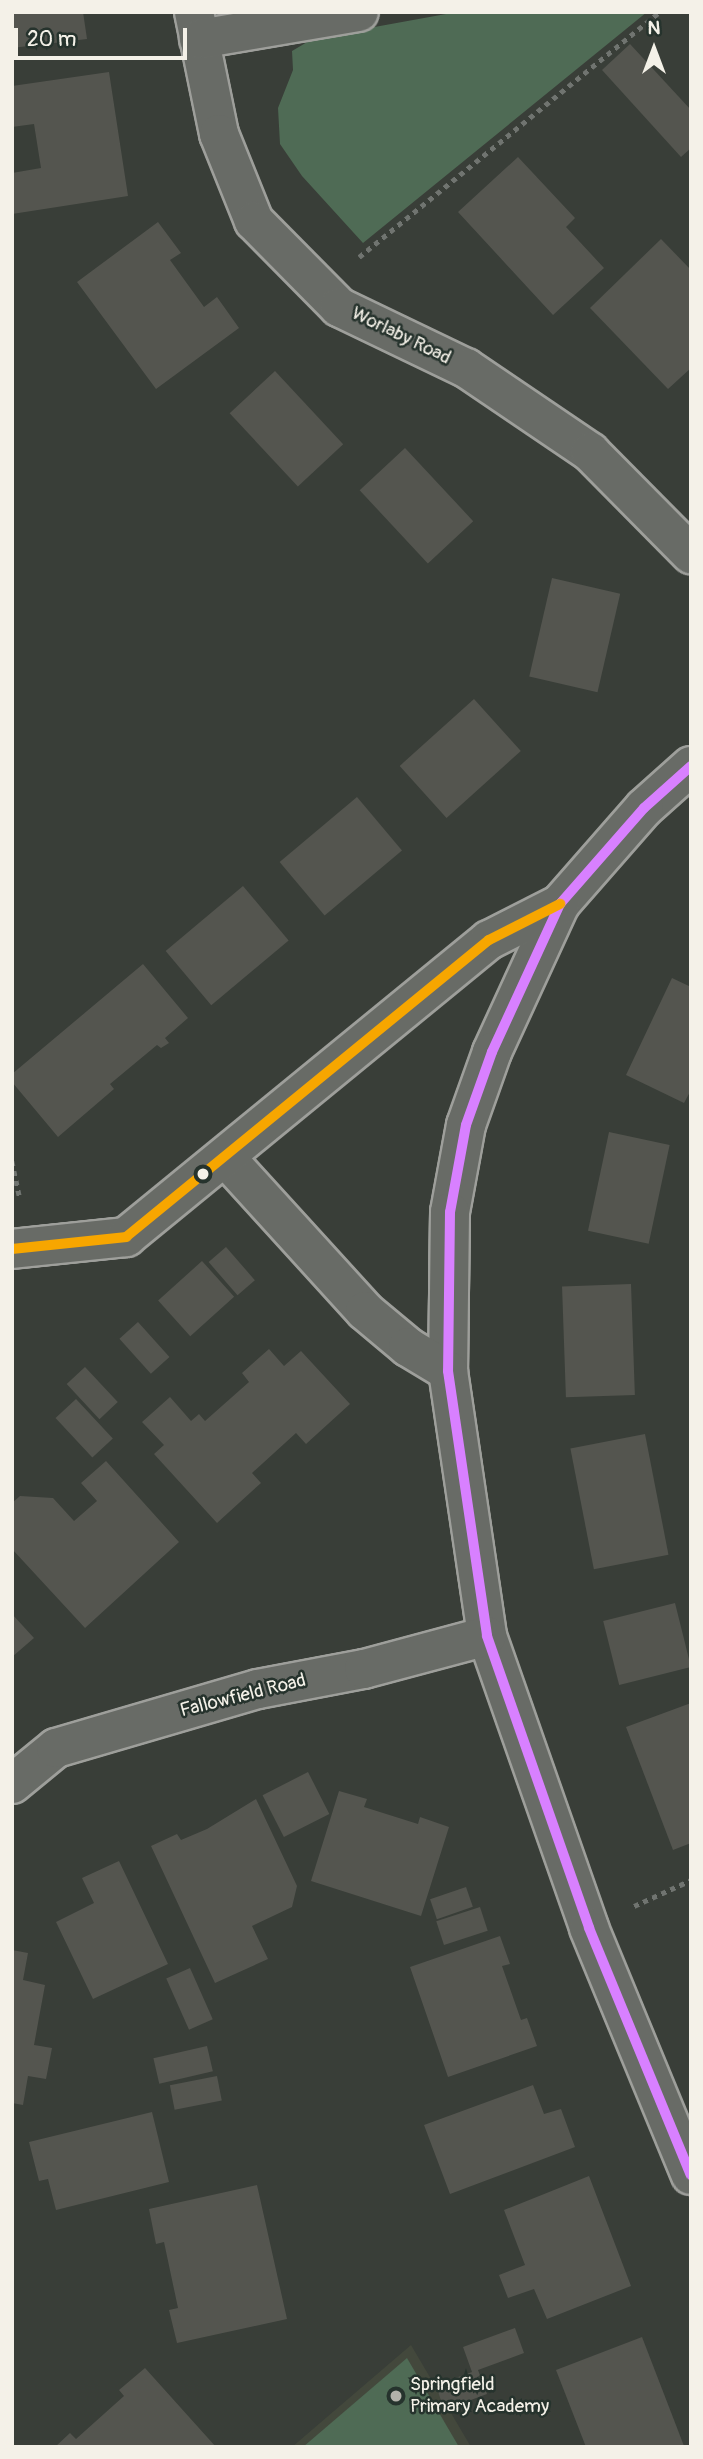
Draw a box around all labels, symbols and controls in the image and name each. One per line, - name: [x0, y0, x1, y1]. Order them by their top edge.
- scale bar: [18, 14, 191, 58]
- north arrow: [619, 14, 689, 84]
- text: N: [648, 16, 660, 40]
- text: 20 m: [27, 26, 76, 53]
- street label: Worlaby Road: [348, 302, 454, 370]
- unlabelled marker: [196, 1167, 210, 1181]
- street label: Fallowfield Road: [178, 1669, 308, 1723]
- place label: Springfield Primary Academy: [410, 2374, 549, 2418]
- marker: Springfield Primary Academy: [388, 2388, 404, 2404]

